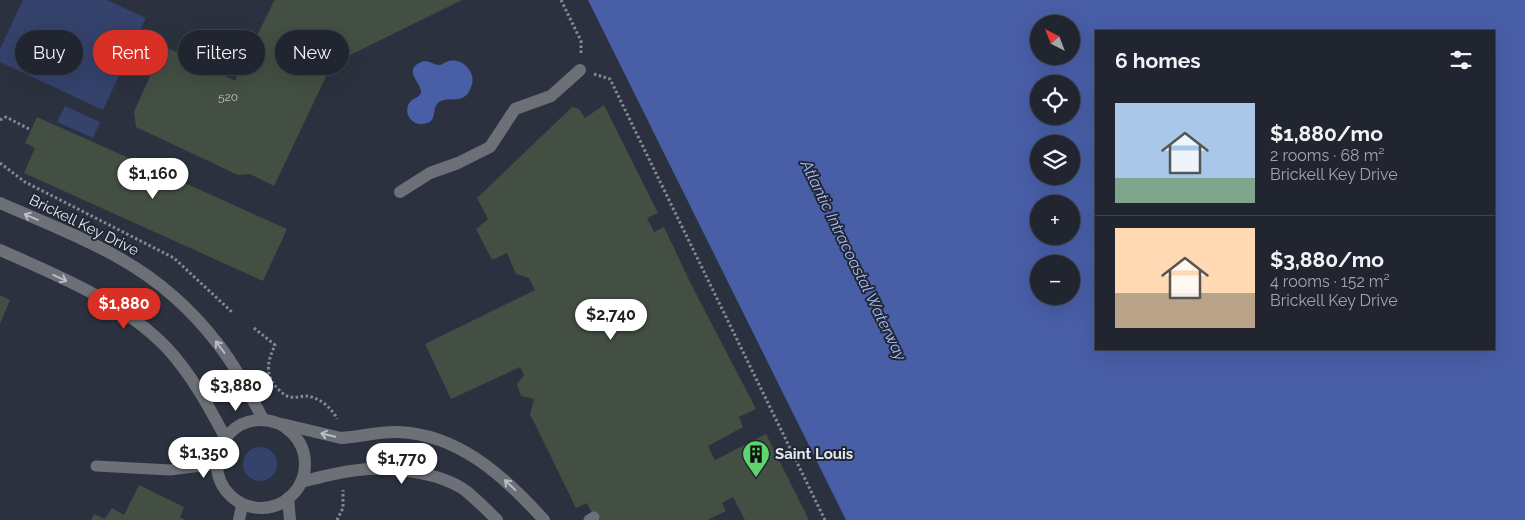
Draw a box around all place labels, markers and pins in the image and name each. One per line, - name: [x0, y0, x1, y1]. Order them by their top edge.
- pin: $1,160: [112, 158, 194, 200]
- pin: $1,880: [83, 288, 165, 330]
- pin: $2,740: [570, 298, 652, 341]
- pin: $3,880: [195, 370, 277, 412]
- pin: $1,350: [163, 436, 245, 479]
- building icon: Saint Louis: [741, 439, 771, 478]
- pin: $1,770: [361, 442, 443, 485]
- place label: Saint Louis: [775, 445, 853, 463]

